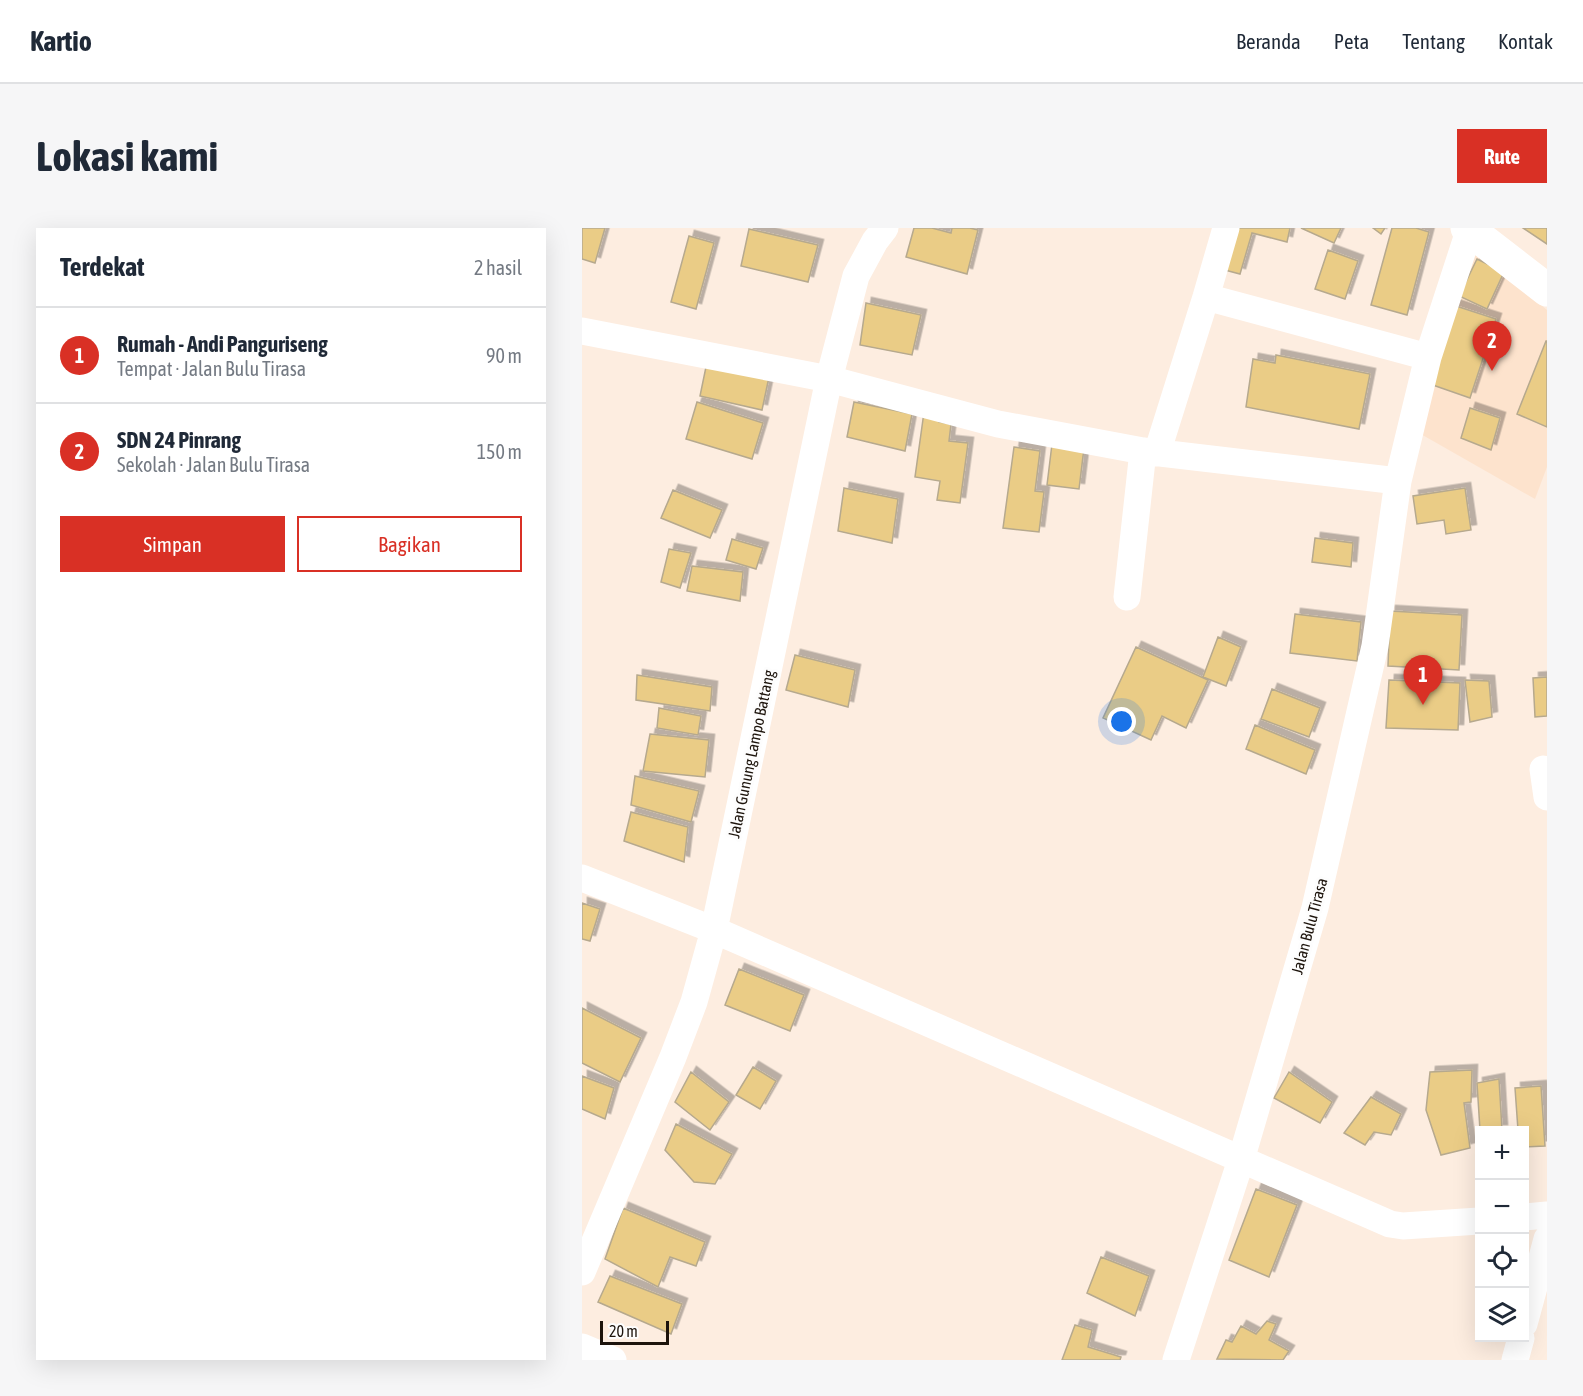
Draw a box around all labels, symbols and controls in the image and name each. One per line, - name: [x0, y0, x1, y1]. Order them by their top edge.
- text: Kartio: [30, 25, 92, 57]
- text: Beranda: [1236, 29, 1301, 53]
- text: Peta: [1334, 29, 1369, 53]
- text: Tentang: [1402, 29, 1465, 53]
- text: Kontak: [1498, 29, 1553, 53]
- button: Rute: [1457, 129, 1547, 183]
- text: Lokasi kami: [36, 132, 218, 180]
- text: Terdekat: [60, 252, 144, 282]
- text: 2 hasil: [474, 256, 522, 279]
- pin: 2: [1472, 322, 1512, 371]
- text: Rumah - Andi Panguriseng: [117, 331, 328, 357]
- text: 1: [75, 344, 84, 367]
- text: 90 m: [486, 344, 522, 367]
- text: Tempat · Jalan Bulu Tirasa: [117, 357, 306, 380]
- text: SDN 24 Pinrang: [117, 427, 241, 453]
- text: 2: [75, 440, 84, 463]
- text: 150 m: [477, 440, 522, 463]
- text: Sekolah · Jalan Bulu Tirasa: [117, 453, 310, 476]
- button: Simpan: [60, 516, 285, 572]
- button: Bagikan: [297, 516, 522, 572]
- pin: 1: [1404, 656, 1442, 705]
- street label: Jalan Gunung Lampo Battang: [724, 668, 779, 840]
- your location: [1107, 707, 1136, 736]
- street label: Jalan Bulu Tirasa: [1287, 876, 1331, 976]
- map controls: [1475, 1126, 1529, 1342]
- button: +: [1475, 1126, 1529, 1180]
- button: −: [1475, 1180, 1529, 1234]
- button: locate: [1475, 1234, 1529, 1288]
- button: layers: [1475, 1288, 1529, 1342]
- scale bar: [600, 1318, 669, 1346]
- text: 20 m: [609, 1322, 638, 1340]

